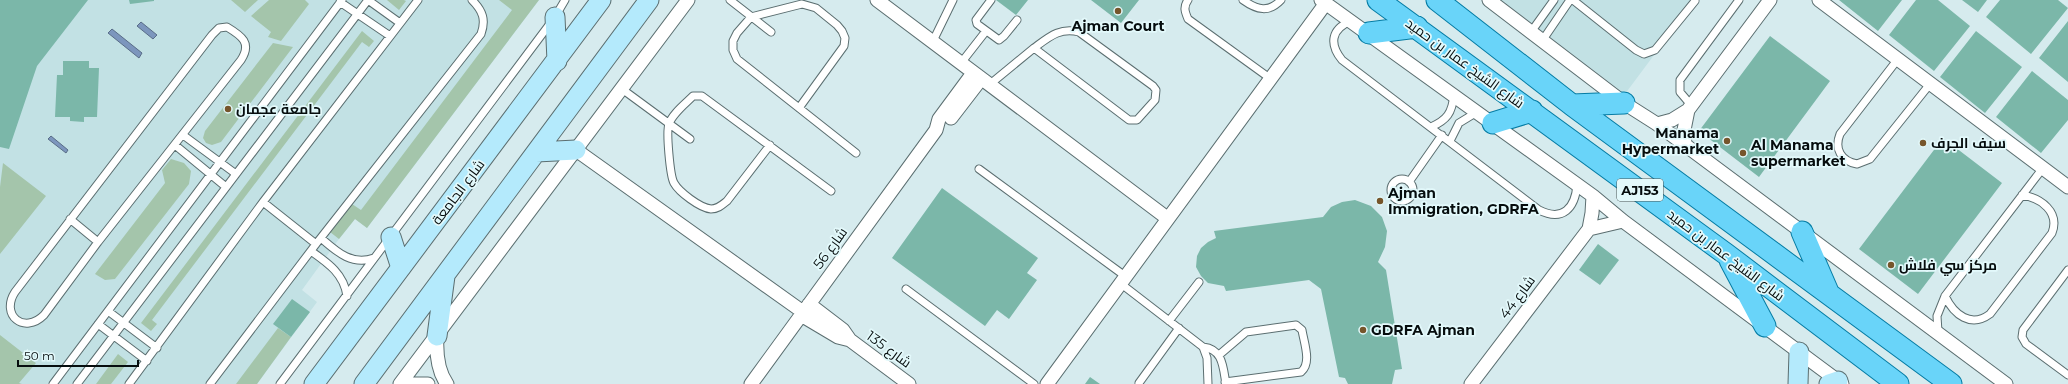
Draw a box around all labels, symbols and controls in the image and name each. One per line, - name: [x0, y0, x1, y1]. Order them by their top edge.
- marker: Ajman Court: [1113, 6, 1123, 16]
- street label: شارع الشيخ عمار بن حميد: [1402, 14, 1528, 112]
- place label: Ajman Court: [1071, 17, 1164, 35]
- place label: جامعة عجمان: [236, 100, 321, 118]
- marker: جامعة عجمان: [223, 104, 233, 114]
- place label: Manama Hypermarket: [1622, 124, 1719, 158]
- place label: سيف الجرف: [1931, 134, 2006, 152]
- marker: Manama Hypermarket: [1722, 136, 1732, 146]
- place label: Al Manama supermarket: [1750, 136, 1846, 170]
- marker: سيف الجرف: [1918, 138, 1928, 148]
- marker: Al Manama supermarket: [1738, 148, 1748, 158]
- street label: شارع الجامعة: [428, 156, 488, 228]
- road number: AJ153: [1617, 179, 1663, 201]
- place label: Ajman Immigration, GDRFA: [1387, 184, 1539, 218]
- marker: Ajman Immigration, GDRFA: [1375, 196, 1385, 206]
- street label: شارع الشيخ عمار بن حميد: [1664, 205, 1788, 305]
- street label: شارع 56: [809, 224, 851, 272]
- place label: مركز سي فلاش: [1899, 256, 1997, 276]
- marker: مركز سي فلاش: [1886, 260, 1896, 270]
- street label: شارع 44: [1495, 272, 1539, 322]
- place label: GDRFA Ajman: [1371, 321, 1475, 339]
- marker: GDRFA Ajman: [1358, 325, 1368, 335]
- street label: شارع 135: [863, 327, 915, 371]
- scale bar: [18, 342, 138, 368]
- text: 50 m: [24, 348, 55, 363]

